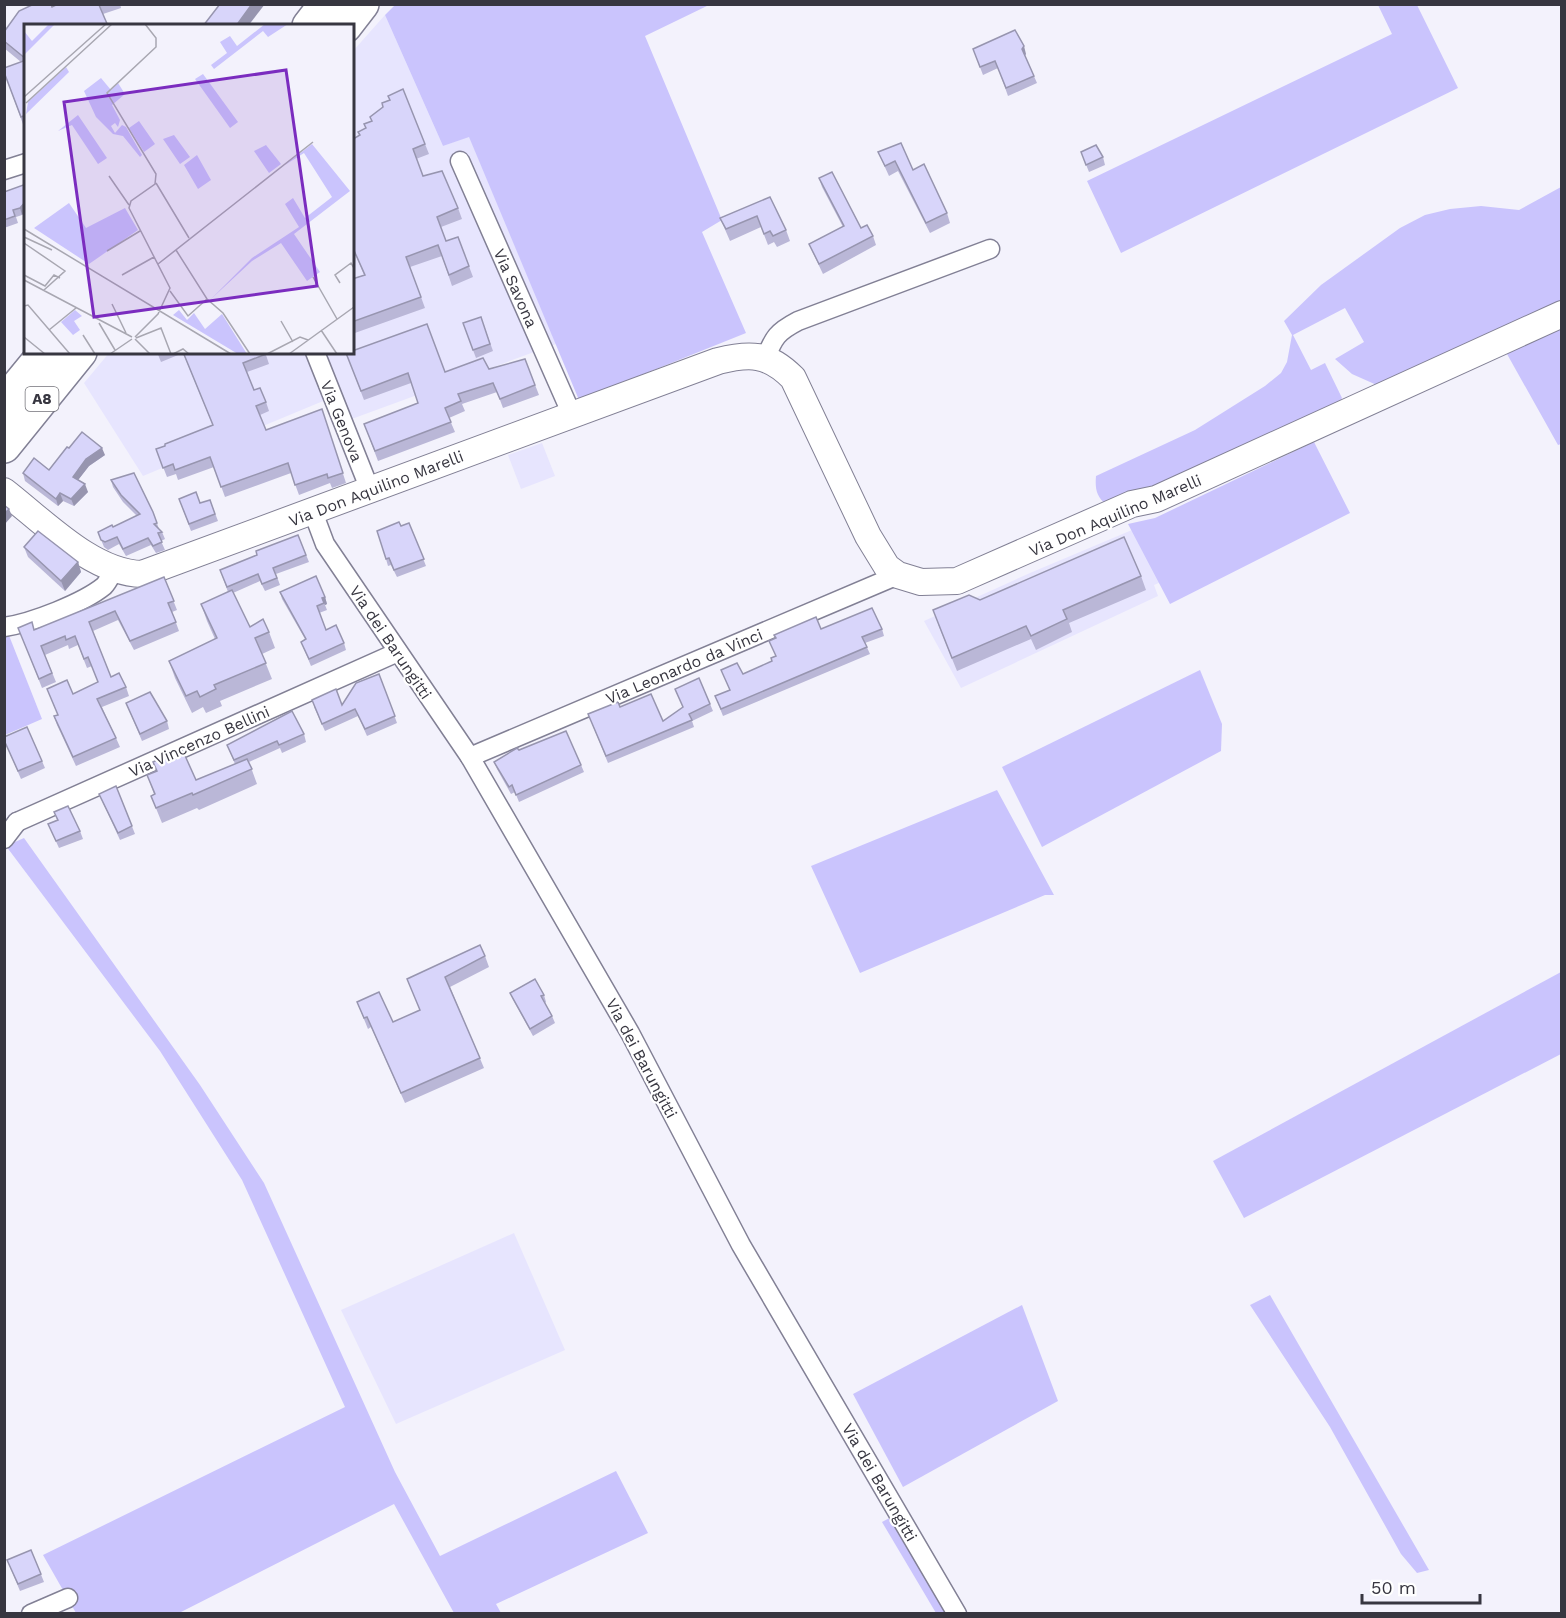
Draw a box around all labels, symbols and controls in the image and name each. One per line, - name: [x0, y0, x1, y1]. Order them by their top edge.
- inset map: [24, 24, 354, 354]
- street label: Via Savona: [490, 246, 541, 331]
- street label: Via Genova: [317, 378, 367, 465]
- road number: A8: [26, 387, 58, 411]
- street label: Via Don Aquilino Marelli: [286, 446, 466, 531]
- street label: Via Don Aquilino Marelli: [1026, 470, 1204, 560]
- street label: Via dei Barungitti: [346, 582, 436, 703]
- street label: Via Leonardo da Vinci: [603, 625, 766, 708]
- street label: Via Vincenzo Bellini: [126, 702, 273, 781]
- street label: Via dei Barungitti: [602, 995, 681, 1121]
- street label: Via dei Barungitti: [838, 1420, 921, 1545]
- scale bar: [1362, 1567, 1480, 1605]
- text: 50 m: [1371, 1577, 1416, 1598]

